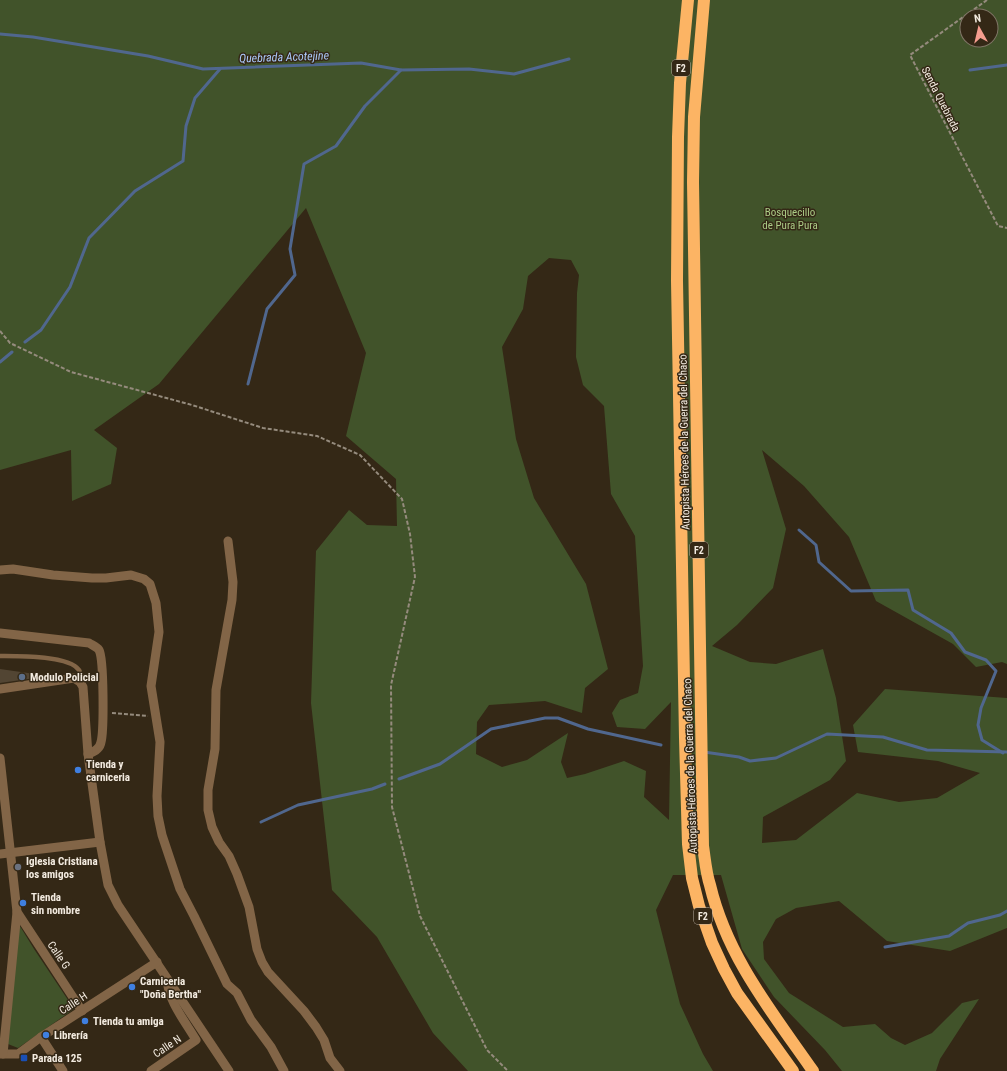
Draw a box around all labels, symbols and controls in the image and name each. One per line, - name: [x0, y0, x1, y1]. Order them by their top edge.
- north arrow: [959, 8, 999, 48]
- text: N: [973, 12, 982, 25]
- water label: Quebrada Acotejine: [239, 48, 330, 66]
- road number: F2: [672, 60, 690, 76]
- street label: Senda Quebrada: [919, 65, 962, 134]
- park label: Bosquecillo de Pura Pura: [762, 206, 818, 232]
- street label: Autopista Héroes de la Guerra del Chaco: [676, 354, 693, 530]
- road number: F2: [690, 542, 708, 558]
- place label: Modulo Policial: [30, 671, 99, 684]
- marker: Modulo Policial: [17, 672, 27, 682]
- street label: Autopista Héroes de la Guerra del Chaco: [681, 678, 700, 854]
- place label: Tienda y carniceria: [86, 758, 130, 784]
- marker: Tienda y carniceria: [73, 765, 83, 775]
- place label: Iglesia Cristiana los amigos: [26, 855, 98, 881]
- marker: Iglesia Cristiana los amigos: [13, 862, 23, 872]
- place label: Tienda sin nombre: [31, 891, 80, 917]
- marker: Tienda sin nombre: [18, 898, 28, 908]
- road number: F2: [694, 908, 712, 924]
- street label: Calle G: [45, 939, 73, 972]
- place label: Carniceria "Doña Bertha": [140, 975, 202, 1001]
- marker: Carniceria "Doña Bertha": [127, 982, 137, 992]
- street label: Calle H: [57, 990, 90, 1017]
- place label: Tienda tu amiga: [93, 1015, 164, 1028]
- marker: Tienda tu amiga: [80, 1016, 90, 1026]
- place label: Librería: [54, 1029, 88, 1042]
- marker: Librería: [41, 1030, 51, 1040]
- street label: Calle N: [151, 1032, 184, 1060]
- place label: Parada 125: [32, 1052, 82, 1065]
- marker: Parada 125: [19, 1053, 29, 1063]

